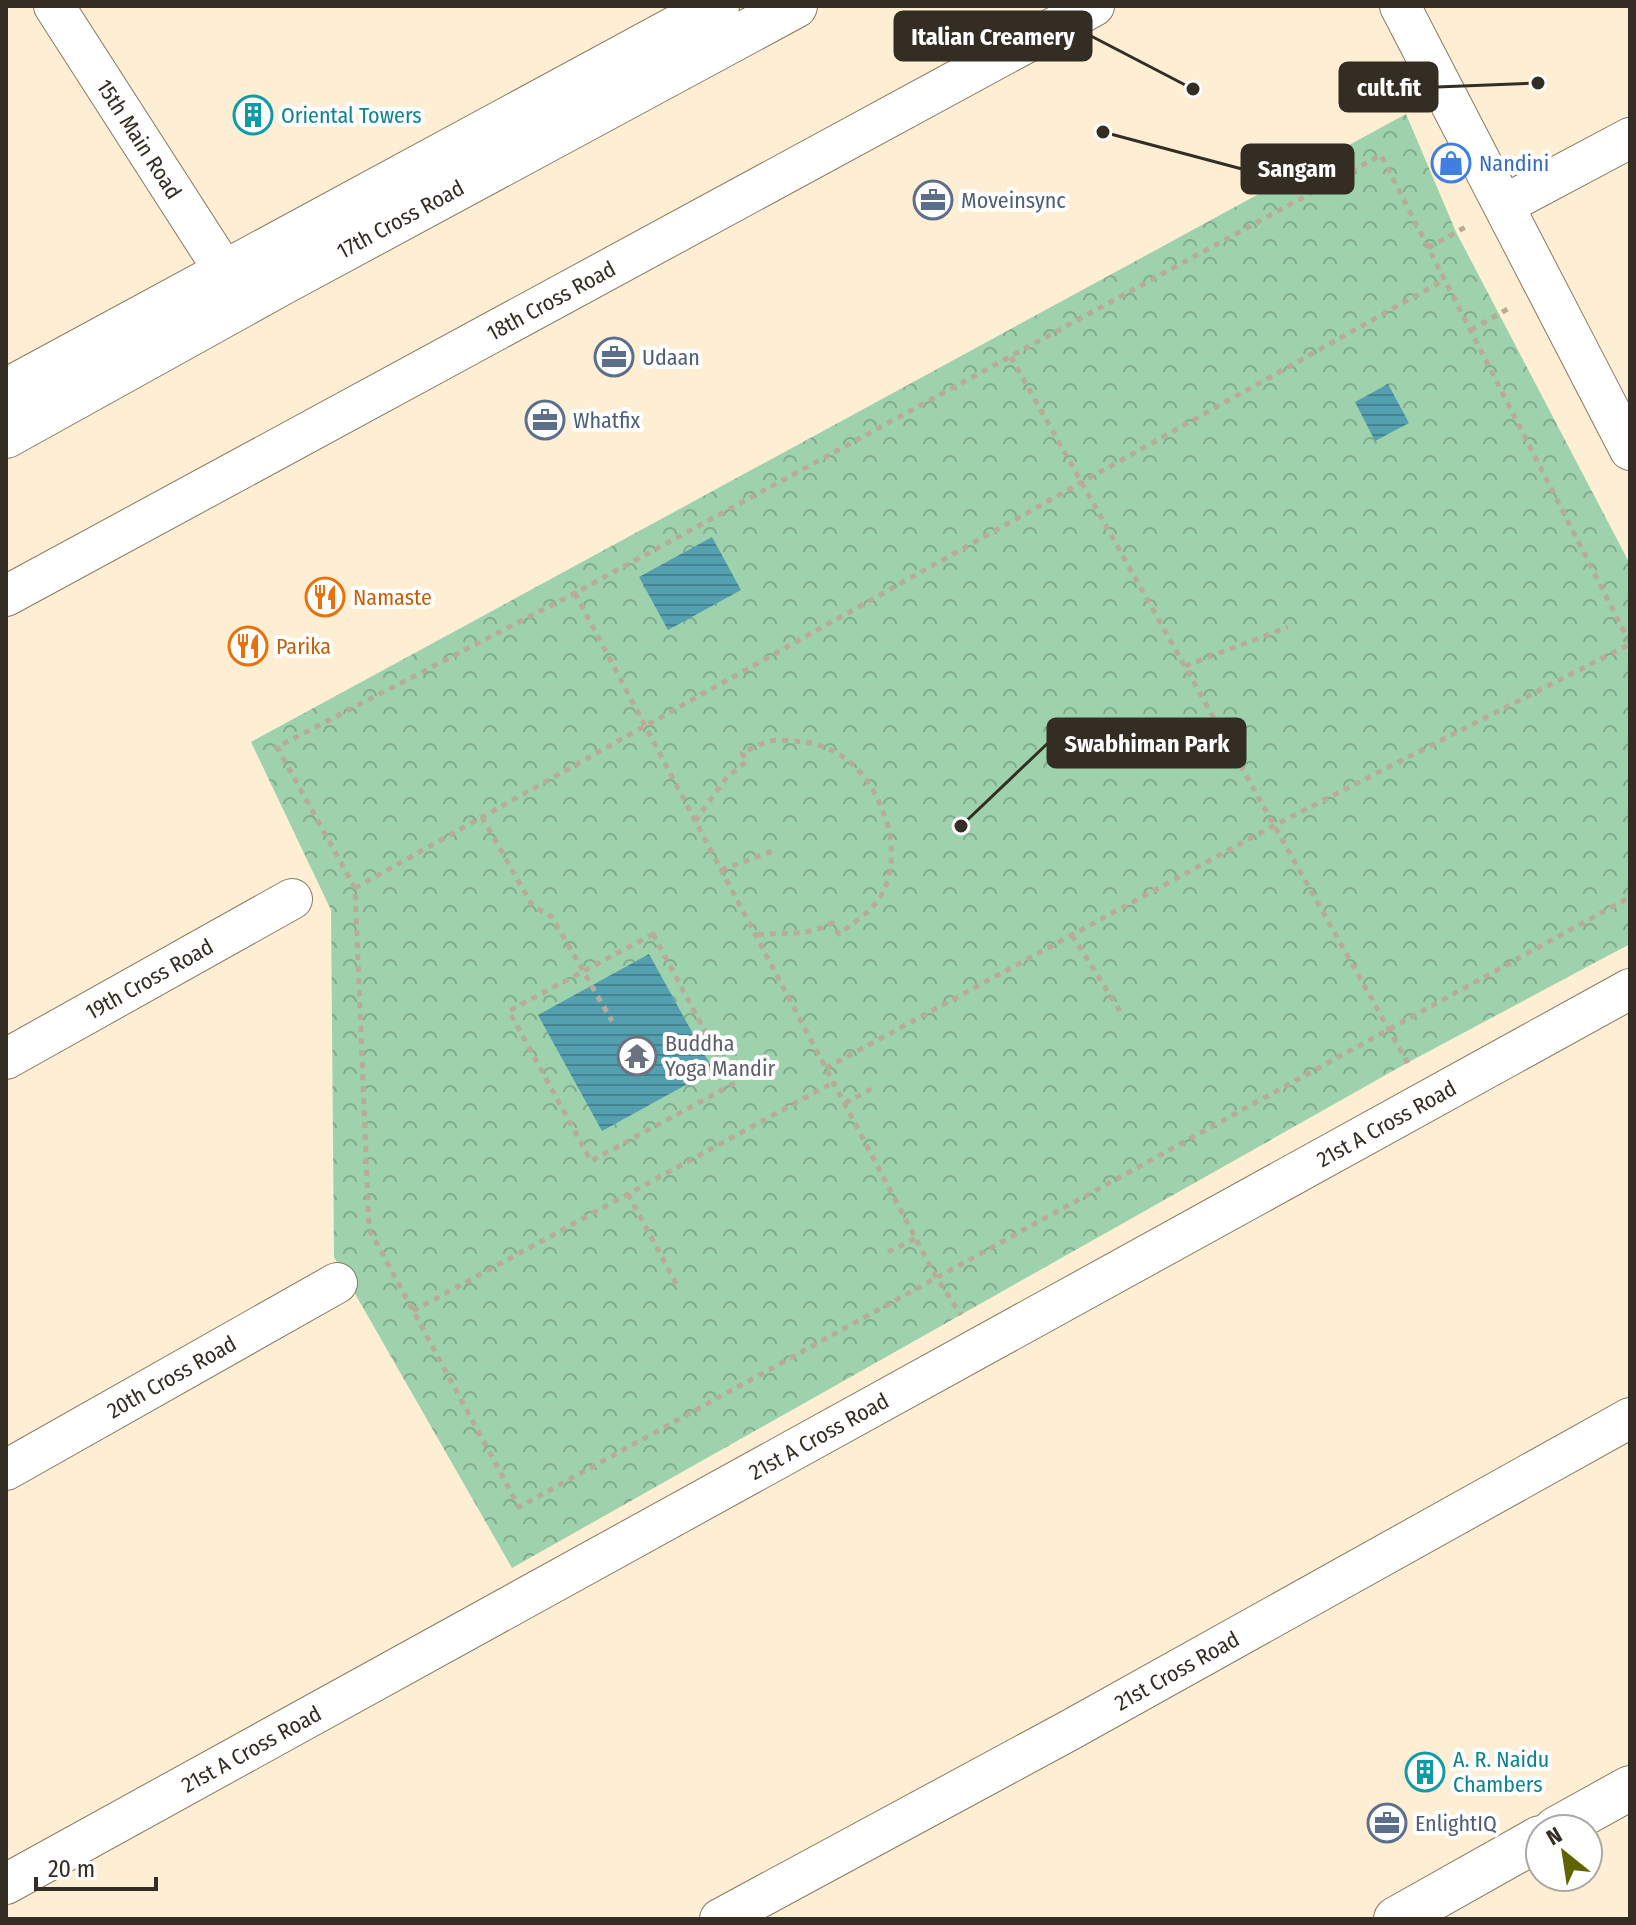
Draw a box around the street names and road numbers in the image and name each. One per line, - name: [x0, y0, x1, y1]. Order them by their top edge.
- street label: 15th Main Road: [91, 74, 188, 204]
- street label: 17th Cross Road: [332, 174, 468, 264]
- street label: 18th Cross Road: [482, 255, 620, 346]
- street label: 19th Cross Road: [80, 932, 218, 1025]
- street label: 21st A Cross Road: [1312, 1074, 1461, 1173]
- street label: 20th Cross Road: [102, 1329, 241, 1424]
- street label: 21st A Cross Road: [744, 1387, 893, 1485]
- street label: 21st Cross Road: [1110, 1625, 1244, 1716]
- street label: 21st A Cross Road: [177, 1700, 326, 1798]

